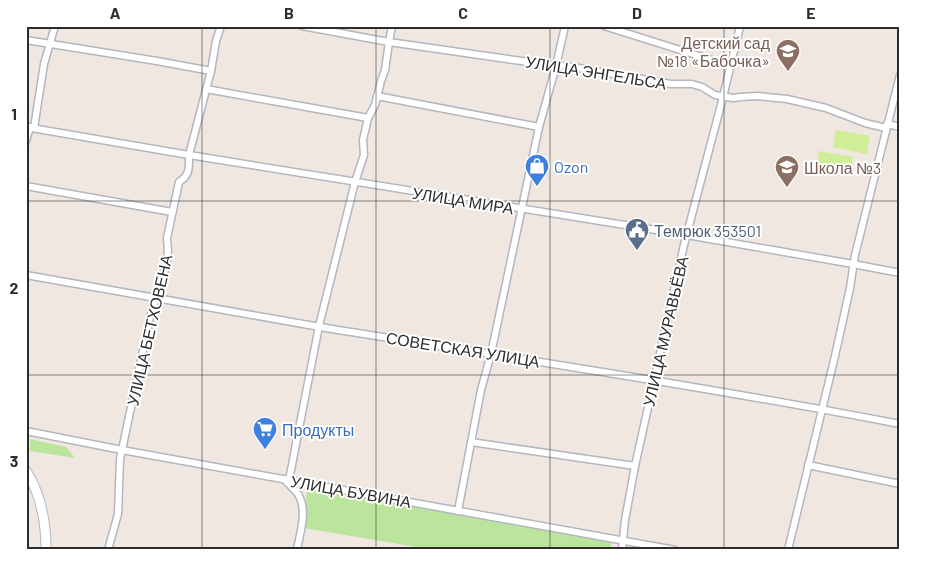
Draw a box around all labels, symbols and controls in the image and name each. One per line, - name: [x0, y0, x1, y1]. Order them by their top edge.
- text: A: [110, 3, 121, 22]
- text: B: [284, 3, 294, 22]
- text: C: [458, 3, 468, 22]
- text: D: [632, 3, 642, 22]
- text: E: [806, 3, 816, 22]
- place label: Детский сад №18 «Бабочка»: [657, 33, 771, 70]
- school or university icon: Детский сад №18 «Бабочка»: [775, 38, 801, 72]
- street label: УЛИЦА ЭНГЕЛЬСА: [524, 51, 668, 93]
- text: 1: [11, 104, 17, 123]
- shop icon: Ozon: [524, 153, 550, 187]
- school or university icon: Школа №3: [774, 154, 800, 188]
- place label: Ozon: [554, 157, 588, 176]
- place label: Школа №3: [804, 158, 881, 177]
- street label: УЛИЦА МИРА: [411, 183, 515, 217]
- public building icon: Темрюк 353501: [624, 217, 650, 251]
- place label: Темрюк 353501: [654, 221, 761, 240]
- street label: УЛИЦА БЕТХОВЕНА: [122, 252, 176, 407]
- street label: УЛИЦА МУРАВЬЁВА: [638, 254, 692, 408]
- text: 2: [10, 278, 19, 297]
- street label: СОВЕТСКАЯ УЛИЦА: [385, 327, 541, 371]
- supermarket icon: Продукты: [252, 416, 278, 450]
- place label: Продукты: [282, 420, 354, 439]
- text: 3: [10, 451, 18, 470]
- street label: УЛИЦА БУВИНА: [289, 471, 413, 511]

